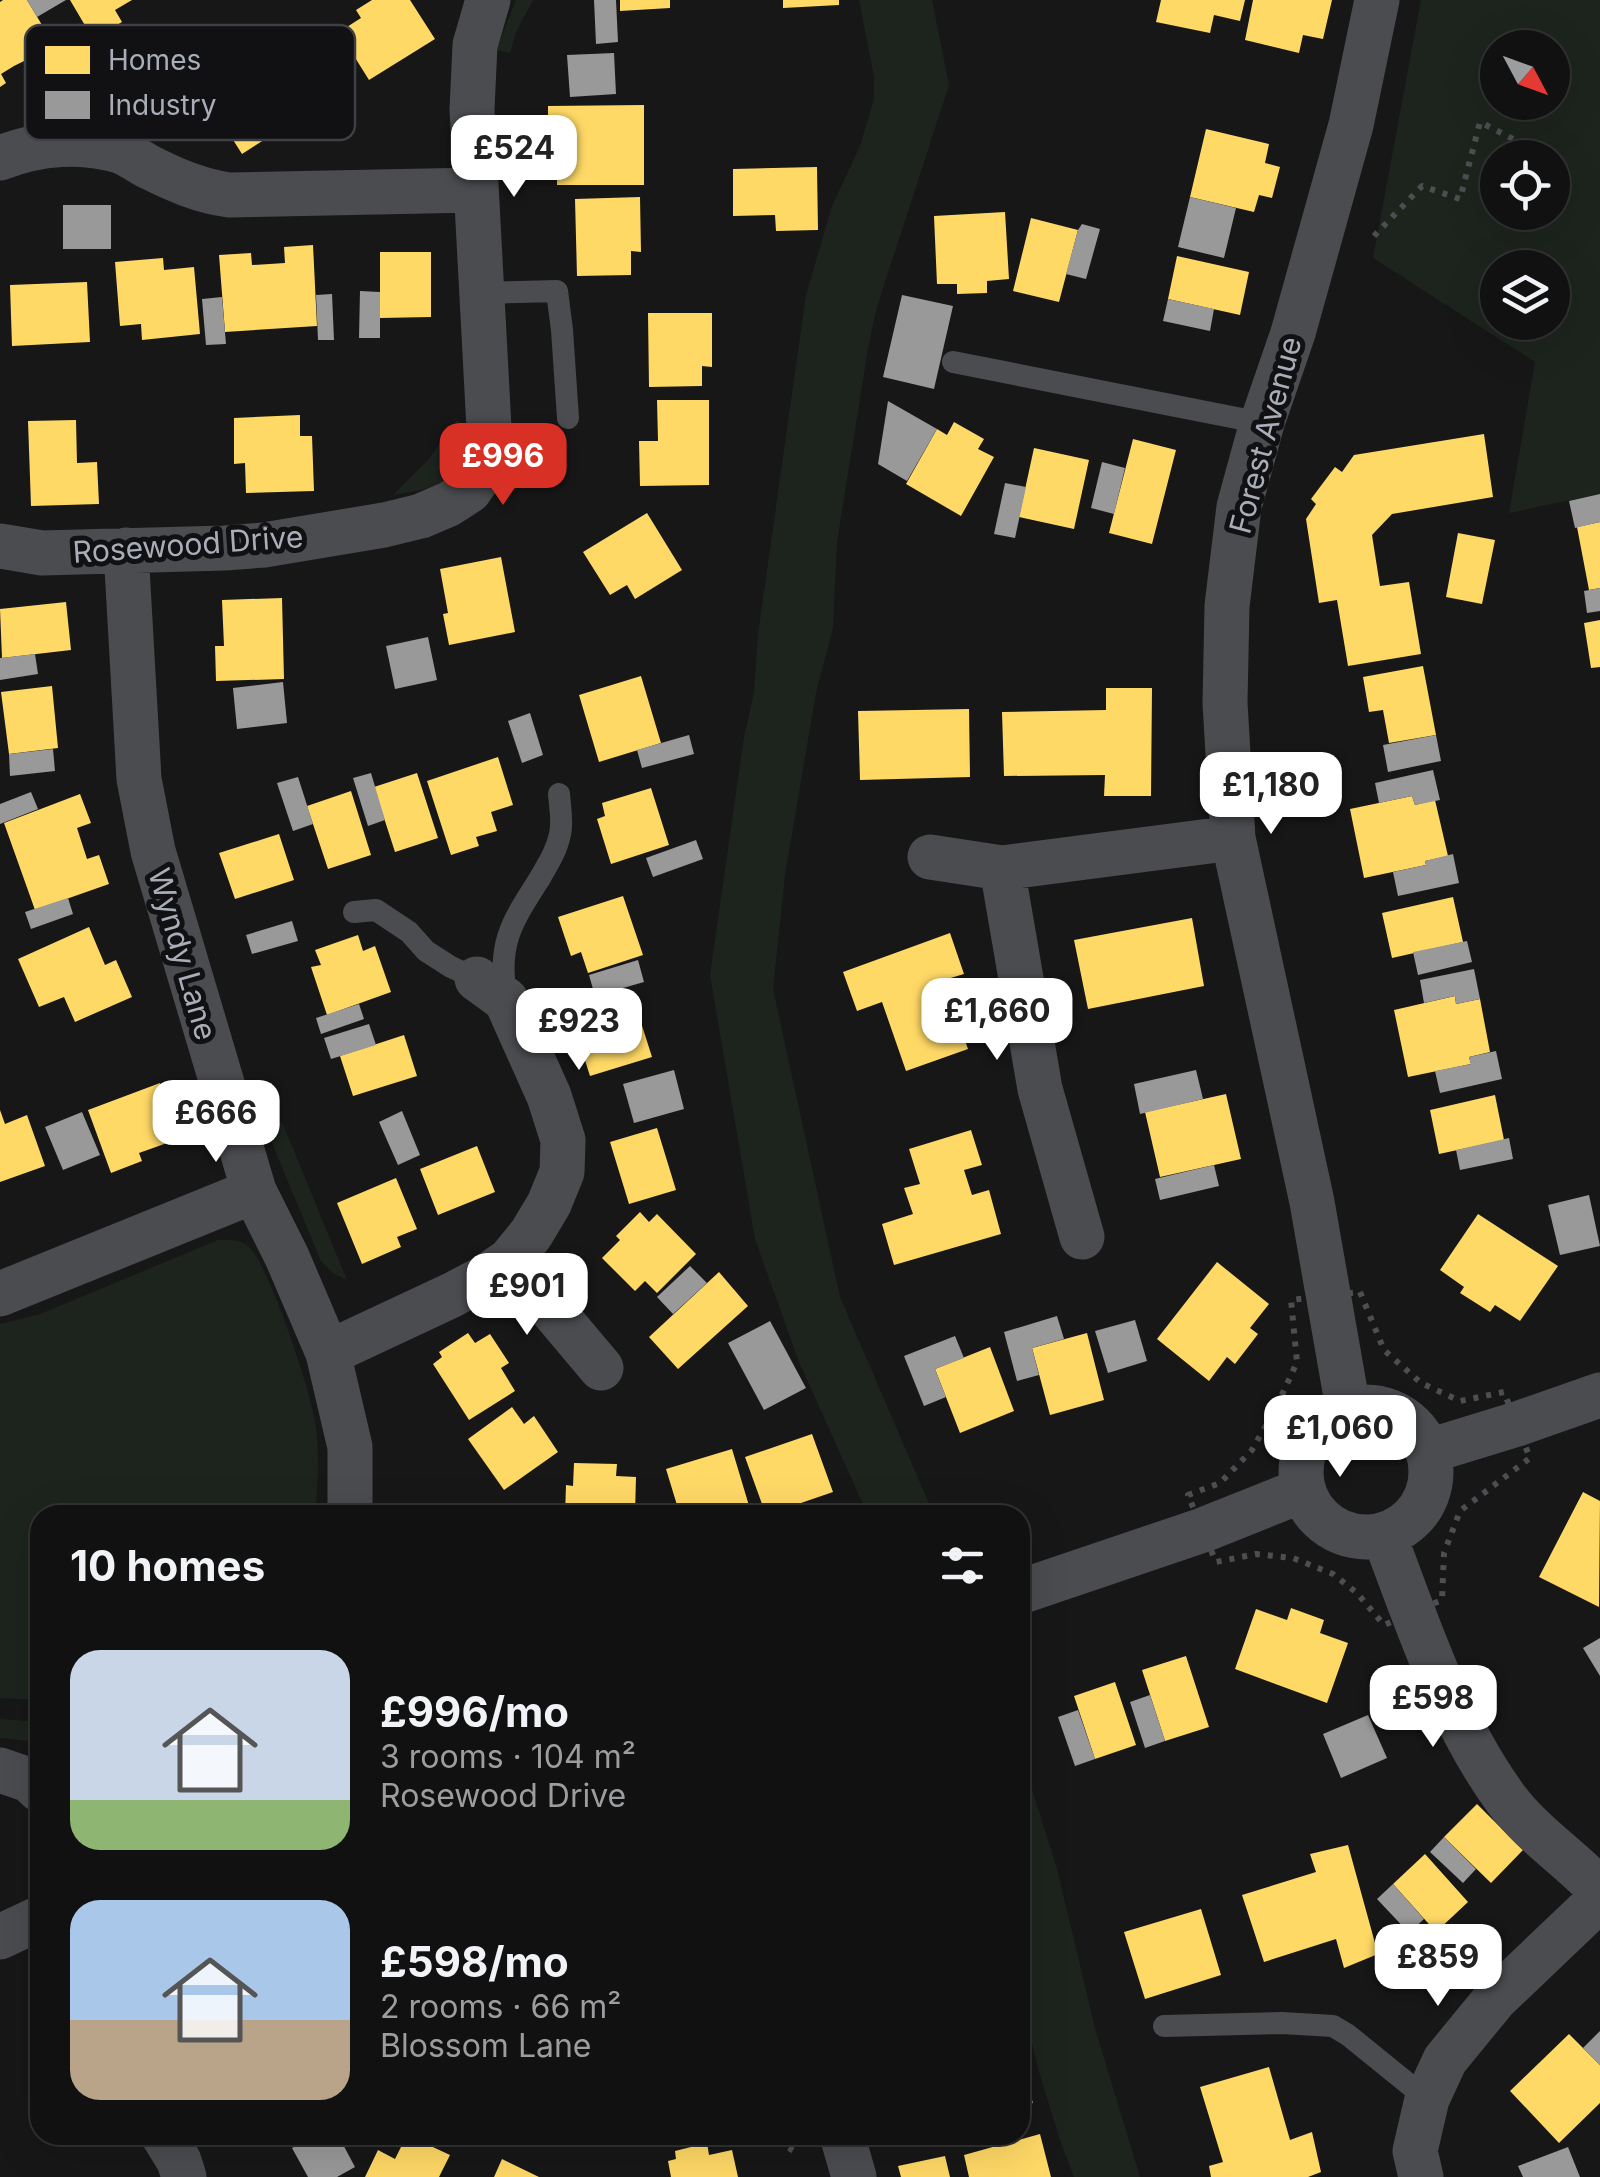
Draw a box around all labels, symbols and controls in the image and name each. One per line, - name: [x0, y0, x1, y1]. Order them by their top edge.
- legend: [25, 25, 355, 140]
- north arrow: [1480, 30, 1570, 120]
- map controls: [1480, 30, 1570, 340]
- text: Homes: [108, 43, 201, 77]
- text: Industry: [108, 88, 216, 122]
- pin: £524: [455, 115, 573, 200]
- text: £524: [473, 128, 555, 167]
- button: locate: [1480, 140, 1570, 230]
- button: layers: [1480, 250, 1570, 340]
- street label: Forest Avenue: [1221, 333, 1309, 537]
- pin: £996: [444, 423, 562, 508]
- text: £996: [462, 436, 544, 475]
- street label: Rosewood Drive: [72, 518, 304, 570]
- pin: £1,180: [1190, 752, 1352, 837]
- text: £1,180: [1222, 765, 1320, 804]
- street label: Wyndy Lane: [141, 864, 225, 1044]
- pin: £1,660: [916, 978, 1078, 1063]
- pin: £923: [520, 988, 638, 1073]
- text: £1,660: [943, 991, 1051, 1030]
- text: £923: [538, 1001, 620, 1040]
- pin: £666: [157, 1080, 275, 1165]
- text: £666: [175, 1093, 257, 1132]
- pin: £901: [468, 1253, 586, 1338]
- text: £901: [489, 1266, 565, 1305]
- pin: £1,060: [1259, 1395, 1421, 1480]
- text: £1,060: [1286, 1408, 1394, 1447]
- icon: filters: [935, 1538, 990, 1593]
- text: 10 homes: [70, 1540, 265, 1591]
- pin: £598: [1374, 1665, 1492, 1750]
- text: £598: [1392, 1678, 1474, 1717]
- text: £996/mo: [380, 1686, 569, 1737]
- icon: home: [150, 1690, 270, 1810]
- text: 3 rooms · 104 m²: [380, 1737, 636, 1776]
- text: Rosewood Drive: [380, 1776, 626, 1815]
- pin: £859: [1379, 1924, 1497, 2009]
- text: £598/mo: [380, 1936, 569, 1987]
- text: £859: [1397, 1937, 1479, 1976]
- icon: home: [150, 1940, 270, 2060]
- text: 2 rooms · 66 m²: [380, 1987, 621, 2026]
- text: Blossom Lane: [380, 2026, 592, 2065]

